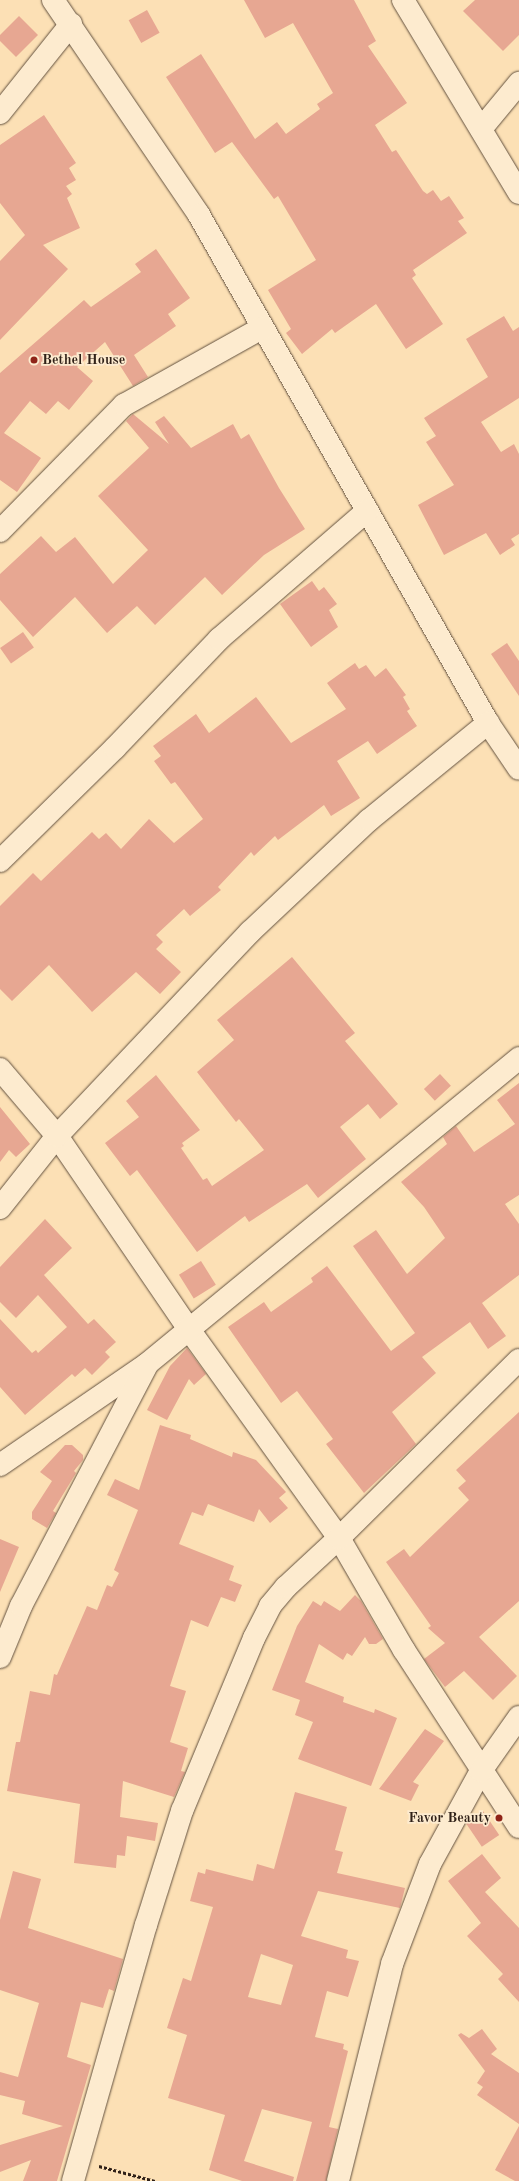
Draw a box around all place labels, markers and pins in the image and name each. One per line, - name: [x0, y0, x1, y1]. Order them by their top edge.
- place label: Bethel House: [42, 352, 125, 368]
- marker: Bethel House: [29, 355, 39, 365]
- place label: Favor Beauty: [408, 1810, 491, 1826]
- marker: Favor Beauty: [494, 1813, 504, 1823]

